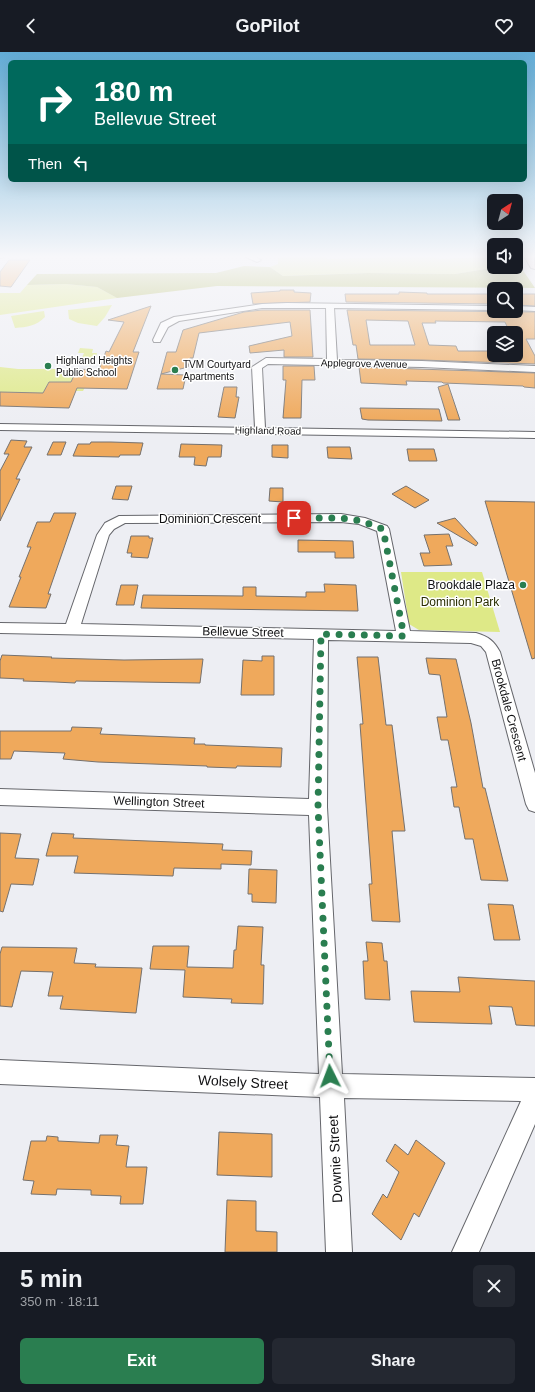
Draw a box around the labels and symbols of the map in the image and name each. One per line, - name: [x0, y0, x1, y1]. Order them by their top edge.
- north arrow: [487, 194, 523, 230]
- place label: Highland Heights Public School: [56, 355, 132, 378]
- street label: Applegrove Avenue: [321, 357, 408, 370]
- place label: TVM Courtyard Apartments: [183, 359, 251, 382]
- marker: Highland Heights Public School: [43, 361, 53, 371]
- marker: TVM Courtyard Apartments: [170, 365, 180, 375]
- street label: Highland Road: [235, 424, 301, 437]
- pin: [277, 501, 311, 535]
- street label: Dominion Crescent: [159, 512, 262, 526]
- place label: Brookdale Plaza: [428, 578, 515, 592]
- marker: Brookdale Plaza: [518, 580, 528, 590]
- park label: Dominion Park: [421, 595, 500, 609]
- street label: Bellevue Street: [202, 624, 284, 640]
- street label: Brookdale Crescent: [489, 657, 530, 763]
- street label: Wellington Street: [113, 793, 205, 811]
- position arrow: [309, 1055, 351, 1097]
- street label: Wolsely Street: [198, 1072, 288, 1092]
- street label: Downie Street: [325, 1115, 345, 1203]

